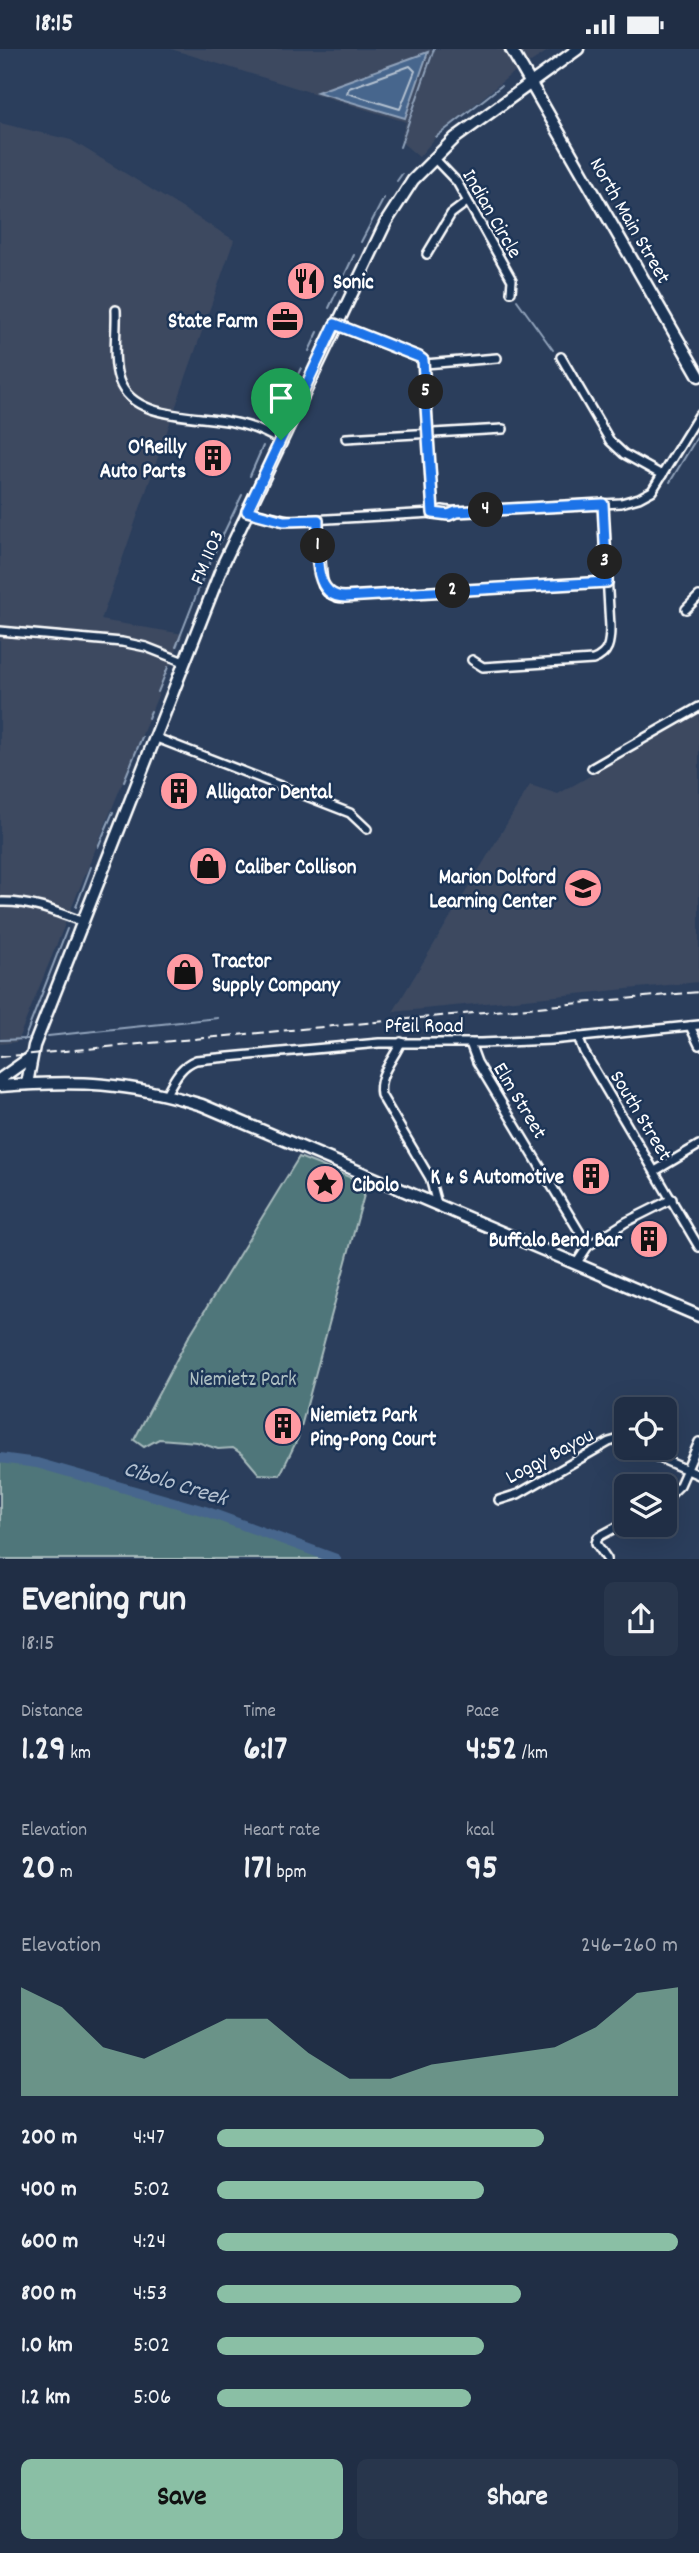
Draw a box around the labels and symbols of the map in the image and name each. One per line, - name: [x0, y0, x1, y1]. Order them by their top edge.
- street label: North Main Street: [580, 153, 677, 290]
- street label: Indian Circle: [453, 164, 528, 265]
- restaurant icon: Sonic: [285, 260, 327, 302]
- place label: Sonic: [333, 269, 374, 299]
- office icon: State Farm: [264, 299, 306, 341]
- place label: State Farm: [168, 308, 258, 338]
- pin: [251, 368, 311, 440]
- pin: 5: [408, 375, 444, 409]
- place label: O'Reilly Auto Parts: [100, 434, 187, 488]
- building icon: O'Reilly Auto Parts: [192, 437, 234, 479]
- pin: 4: [468, 493, 504, 527]
- street label: FM 1103: [184, 526, 234, 590]
- pin: 1: [300, 529, 336, 563]
- pin: 3: [588, 545, 622, 579]
- pin: 2: [435, 573, 470, 609]
- building icon: Alligator Dental: [158, 770, 200, 812]
- place label: Alligator Dental: [206, 779, 333, 809]
- shop icon: Caliber Collison: [187, 845, 229, 887]
- place label: Caliber Collison: [235, 854, 357, 884]
- place label: Marion Dolford Learning Center: [429, 864, 557, 918]
- school or university icon: Marion Dolford Learning Center: [562, 867, 604, 909]
- place label: Tractor Supply Company: [212, 948, 341, 1002]
- shop icon: Tractor Supply Company: [164, 951, 206, 993]
- street label: Pfeil Road: [384, 1013, 464, 1043]
- street label: Elm Street: [484, 1057, 553, 1146]
- street label: South Street: [601, 1066, 678, 1168]
- building icon: K & S Automotive: [570, 1155, 612, 1197]
- place icon: Cibolo: [304, 1163, 346, 1205]
- place label: K & S Automotive: [430, 1164, 564, 1194]
- place label: Cibolo: [352, 1172, 399, 1202]
- building icon: Buffalo Bend Bar: [628, 1218, 670, 1260]
- place label: Buffalo Bend Bar: [489, 1227, 623, 1257]
- park label: Niemietz Park: [189, 1366, 297, 1396]
- place label: Niemietz Park Ping-Pong Court: [310, 1402, 437, 1456]
- building icon: Niemietz Park Ping-Pong Court: [262, 1405, 304, 1447]
- street label: Loggy Bayou: [501, 1422, 600, 1494]
- water label: Cibolo Creek: [119, 1454, 233, 1517]

